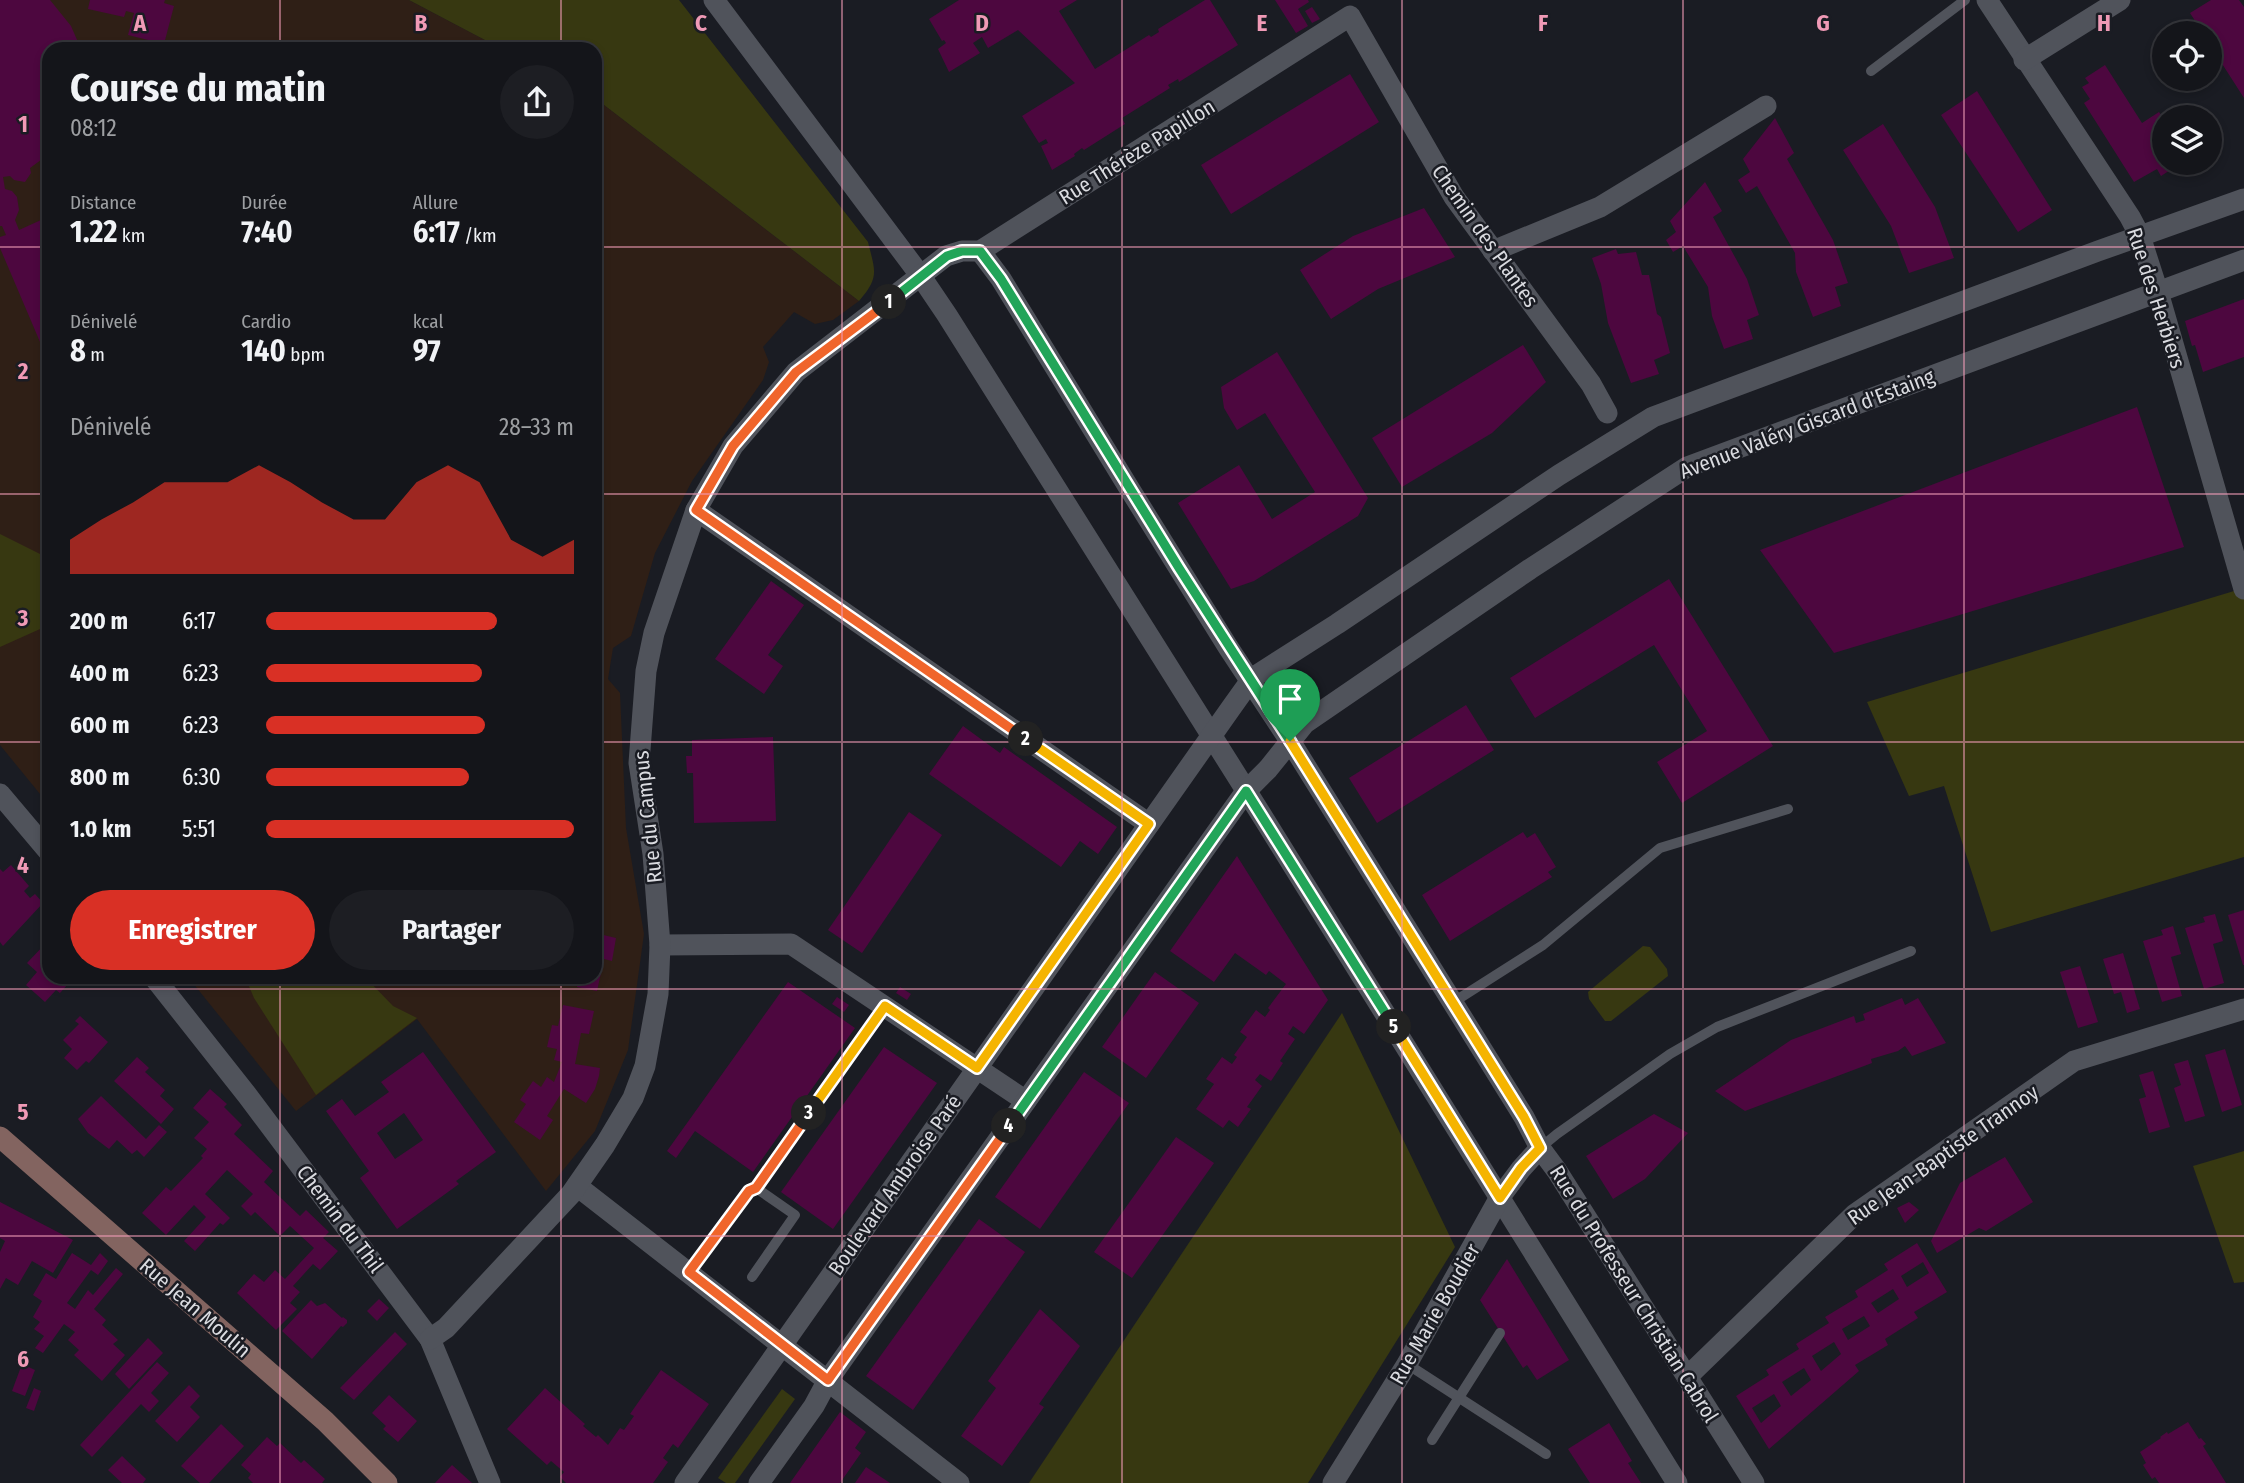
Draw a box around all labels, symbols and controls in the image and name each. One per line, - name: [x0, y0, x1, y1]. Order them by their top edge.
- text: A: [133, 9, 147, 37]
- text: B: [415, 9, 428, 37]
- text: C: [695, 9, 707, 37]
- text: D: [975, 9, 989, 37]
- text: E: [1257, 9, 1268, 37]
- text: F: [1538, 9, 1548, 37]
- text: G: [1816, 9, 1830, 37]
- text: H: [2097, 9, 2111, 37]
- map controls: [2152, 21, 2222, 175]
- button: locate: [2152, 21, 2222, 91]
- text: Course du matin: [70, 65, 326, 111]
- button: share: [500, 65, 574, 139]
- street label: Rue Thérèze Papillon: [1054, 94, 1220, 210]
- button: layers: [2152, 105, 2222, 175]
- text: 1: [18, 110, 28, 138]
- text: 08:12: [70, 114, 117, 142]
- street label: Chemin des Plantes: [1426, 160, 1544, 312]
- text: Distance: [70, 191, 137, 214]
- text: Durée: [241, 191, 287, 214]
- text: Allure: [413, 191, 458, 214]
- text: 1.22: [70, 214, 117, 250]
- text: 7:40: [241, 214, 293, 250]
- text: 6:17: [413, 214, 460, 250]
- text: km: [117, 224, 145, 247]
- text: /km: [460, 224, 497, 247]
- street label: Rue des Herbiers: [2121, 224, 2191, 372]
- pin: 1: [872, 284, 906, 320]
- text: 1: [884, 290, 893, 313]
- text: Dénivelé: [70, 310, 137, 333]
- text: Cardio: [241, 310, 291, 333]
- text: kcal: [413, 310, 443, 333]
- text: 8: [70, 333, 86, 369]
- text: 140: [241, 333, 286, 369]
- text: 97: [413, 333, 441, 369]
- text: m: [86, 343, 105, 366]
- text: bpm: [286, 343, 325, 366]
- text: 2: [17, 357, 29, 385]
- street label: Avenue Valéry Giscard d'Estaing: [1676, 363, 1938, 485]
- text: Dénivelé: [70, 413, 151, 441]
- text: 28–33 m: [499, 413, 574, 441]
- text: 3: [17, 604, 29, 632]
- text: 200 m: [70, 607, 128, 635]
- text: 6:17: [182, 607, 216, 635]
- text: 400 m: [70, 659, 129, 687]
- text: 6:23: [182, 659, 219, 687]
- pin: [1260, 669, 1320, 741]
- icon: arrive: [1271, 680, 1309, 718]
- text: 600 m: [70, 711, 129, 739]
- text: 6:23: [182, 711, 219, 739]
- pin: 2: [1009, 722, 1044, 756]
- text: 2: [1021, 727, 1030, 750]
- street label: Rue du Campus: [628, 750, 668, 884]
- text: 800 m: [70, 763, 130, 791]
- text: 6:30: [182, 763, 221, 791]
- text: 1.0 km: [70, 815, 131, 843]
- text: 5:51: [182, 815, 216, 843]
- text: 4: [17, 851, 29, 879]
- button: Enregistrer: [70, 890, 315, 970]
- button: Partager: [329, 890, 574, 970]
- pin: 5: [1376, 1010, 1412, 1044]
- text: 5: [1389, 1015, 1398, 1038]
- street label: Rue Jean-Baptiste Trannoy: [1842, 1079, 2044, 1231]
- street label: Boulevard Ambroise Paré: [823, 1090, 967, 1280]
- pin: 3: [792, 1096, 826, 1130]
- text: 5: [17, 1098, 29, 1126]
- text: 3: [804, 1101, 813, 1124]
- pin: 4: [992, 1108, 1026, 1144]
- text: 4: [1004, 1114, 1013, 1137]
- street label: Chemin du Thil: [291, 1160, 389, 1278]
- street label: Rue du Professeur Christian Cabrol: [1544, 1161, 1724, 1428]
- street label: Rue Marie Boudier: [1384, 1238, 1486, 1389]
- street label: Rue Jean Moulin: [134, 1253, 256, 1363]
- text: 6: [17, 1345, 29, 1373]

